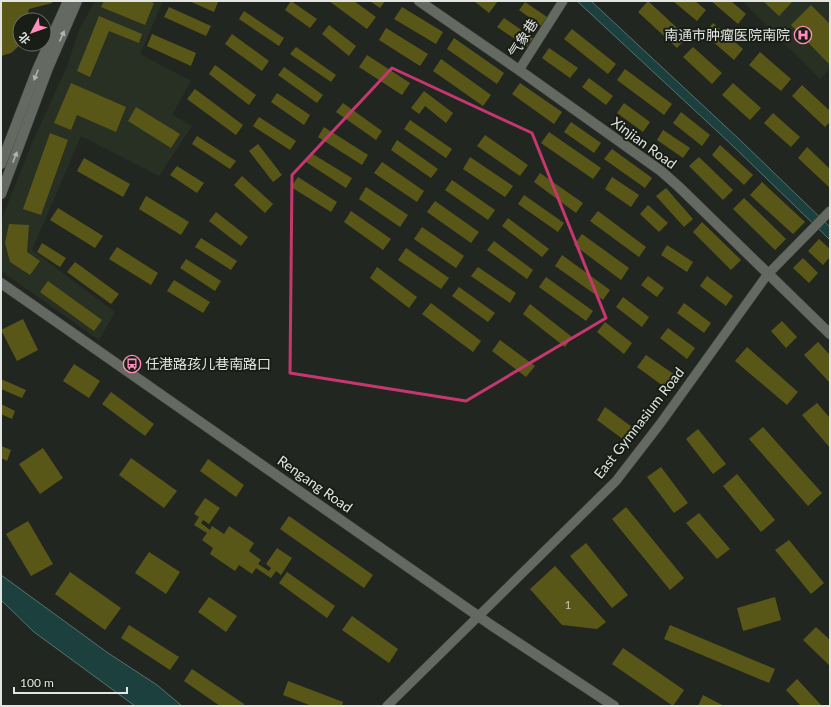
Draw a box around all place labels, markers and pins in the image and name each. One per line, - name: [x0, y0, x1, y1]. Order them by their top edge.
- hospital icon: 南通市肿瘤医院南院: [793, 25, 813, 45]
- place label: 南通市肿瘤医院南院: [664, 26, 790, 43]
- bus stop icon: 任港路孩儿巷南路口: [122, 354, 142, 374]
- place label: 任港路孩儿巷南路口: [145, 355, 271, 372]

